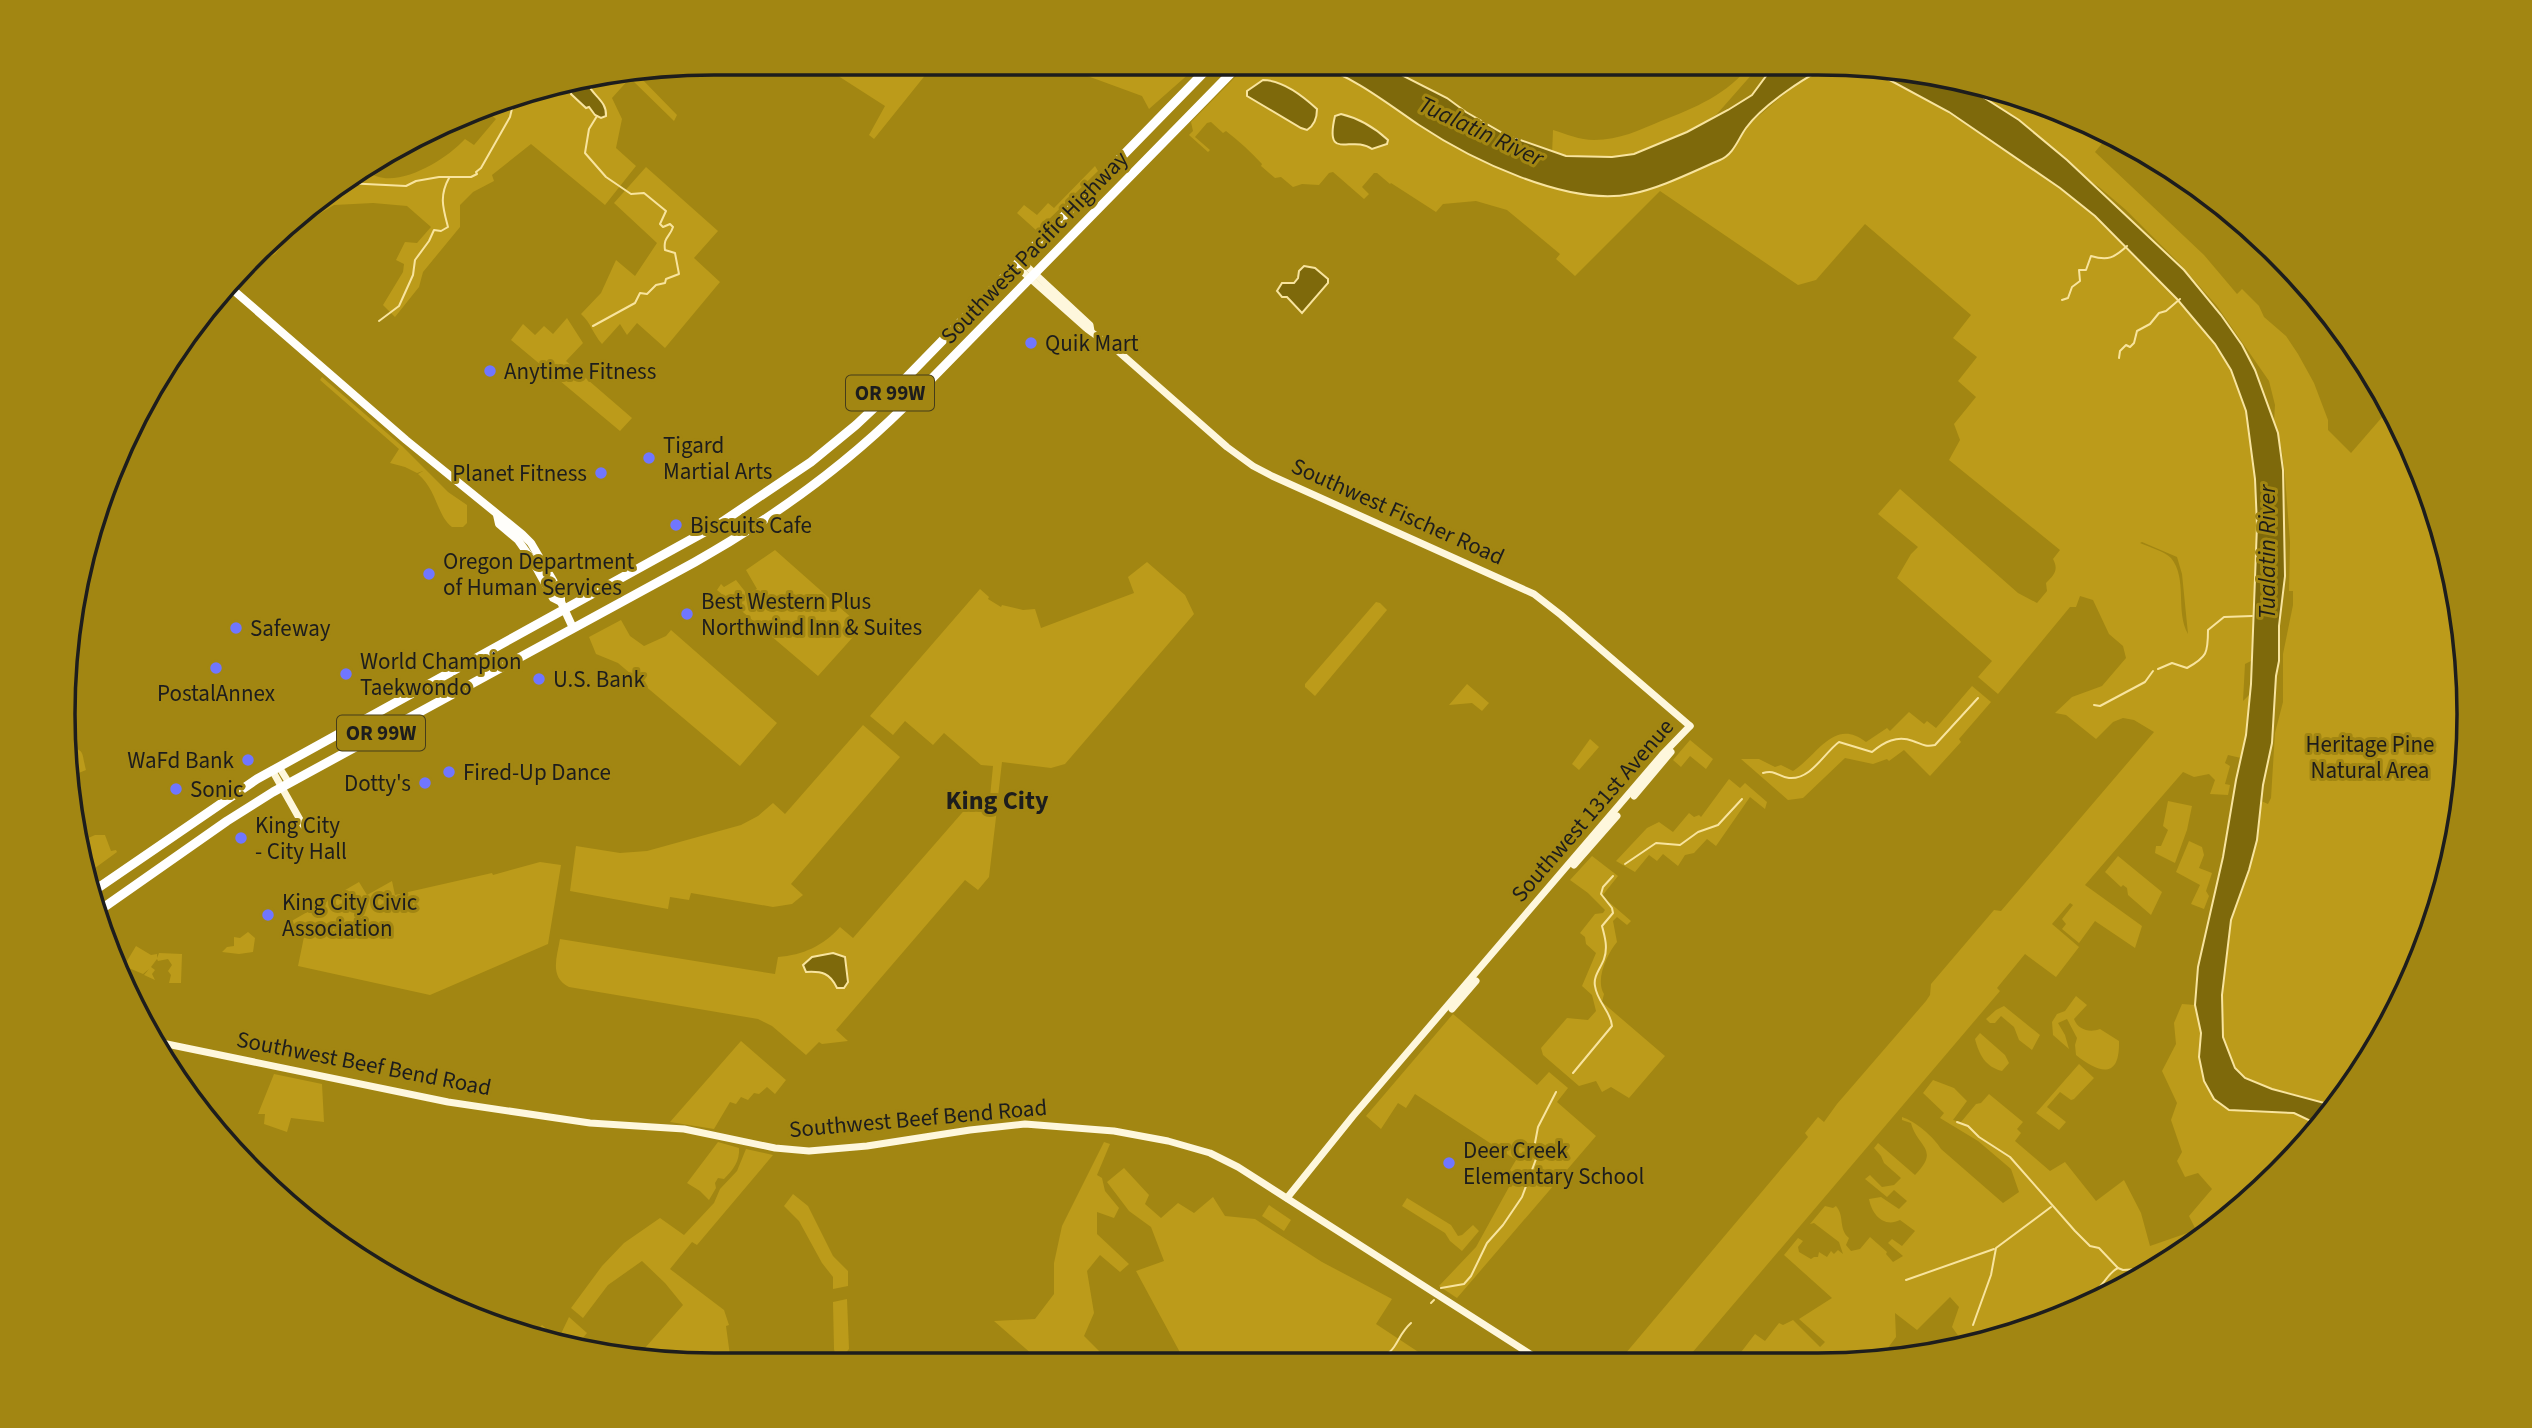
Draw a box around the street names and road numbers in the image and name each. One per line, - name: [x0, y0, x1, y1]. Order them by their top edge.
- street label: Southwest Pacific Highway: [933, 143, 1136, 351]
- road number: OR 99W: [846, 376, 934, 410]
- street label: Southwest Fischer Road: [1286, 450, 1510, 573]
- street label: Southwest 131st Avenue: [1503, 711, 1681, 909]
- road number: OR 99W: [337, 716, 425, 750]
- street label: Southwest Beef Bend Road: [234, 1023, 494, 1104]
- street label: Southwest Beef Bend Road: [788, 1091, 1048, 1146]

